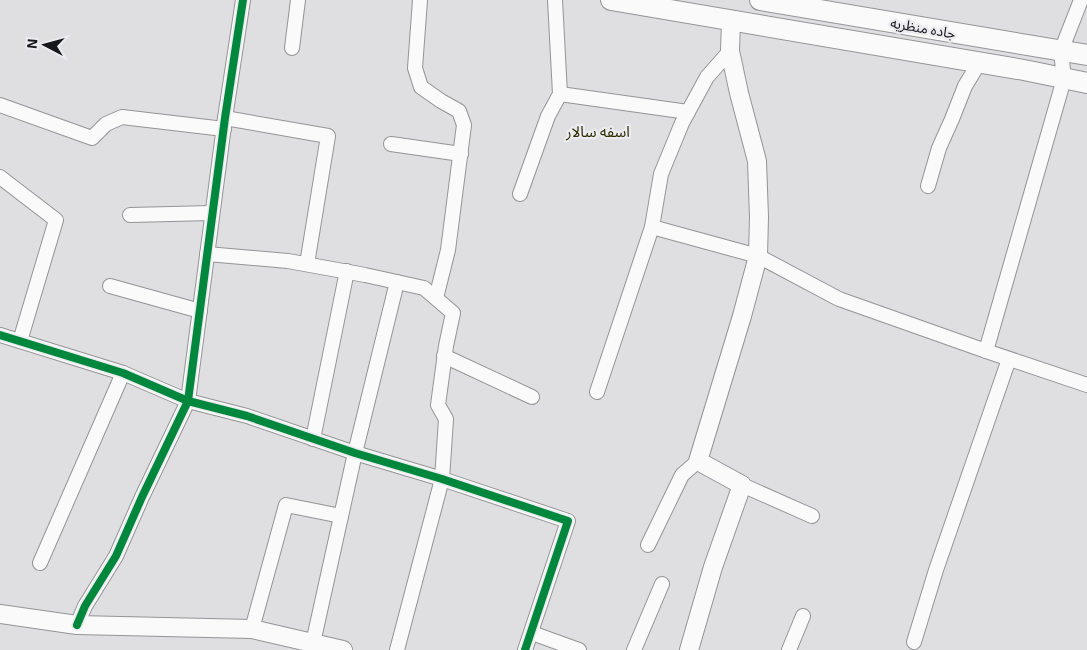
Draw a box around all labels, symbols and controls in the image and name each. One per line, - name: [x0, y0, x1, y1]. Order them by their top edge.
- street label: جاده منظریه: [889, 13, 957, 43]
- north arrow: [20, 20, 70, 70]
- text: N: [23, 38, 41, 50]
- district label: اسفه سالار: [565, 122, 630, 141]

